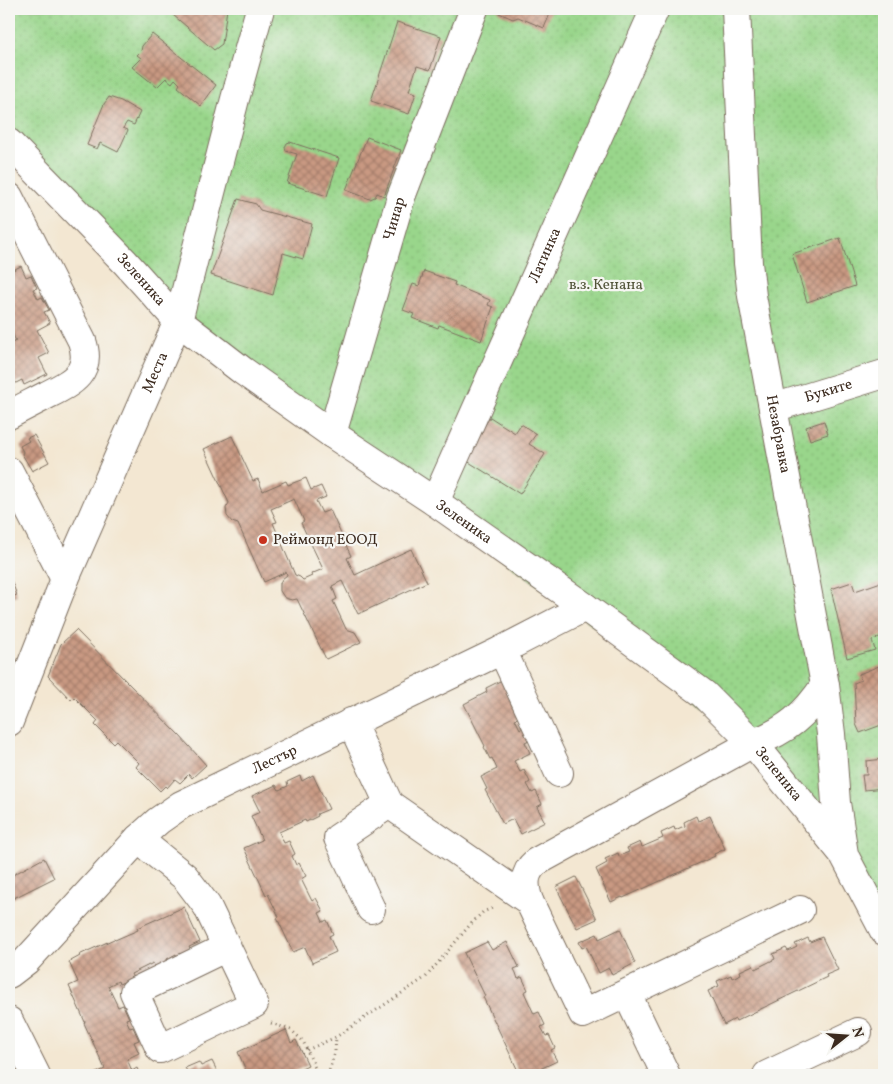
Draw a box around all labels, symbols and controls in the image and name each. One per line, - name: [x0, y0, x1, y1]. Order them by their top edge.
- street label: Чинар: [378, 195, 411, 243]
- street label: Латинка: [524, 225, 566, 286]
- street label: Зеленика: [111, 249, 170, 311]
- park label: в.з. Кенана: [569, 275, 643, 296]
- street label: Места: [137, 349, 174, 396]
- street label: Буките: [802, 374, 855, 408]
- street label: Незабравка: [760, 393, 796, 475]
- street label: Зеленика: [431, 495, 496, 549]
- place label: Реймонд ЕООД: [273, 530, 378, 551]
- marker: Реймонд ЕООД: [257, 534, 269, 546]
- street label: Лестър: [249, 740, 301, 780]
- street label: Зеленика: [750, 742, 807, 806]
- north arrow: [820, 1012, 870, 1062]
- text: N: [846, 1025, 868, 1040]

